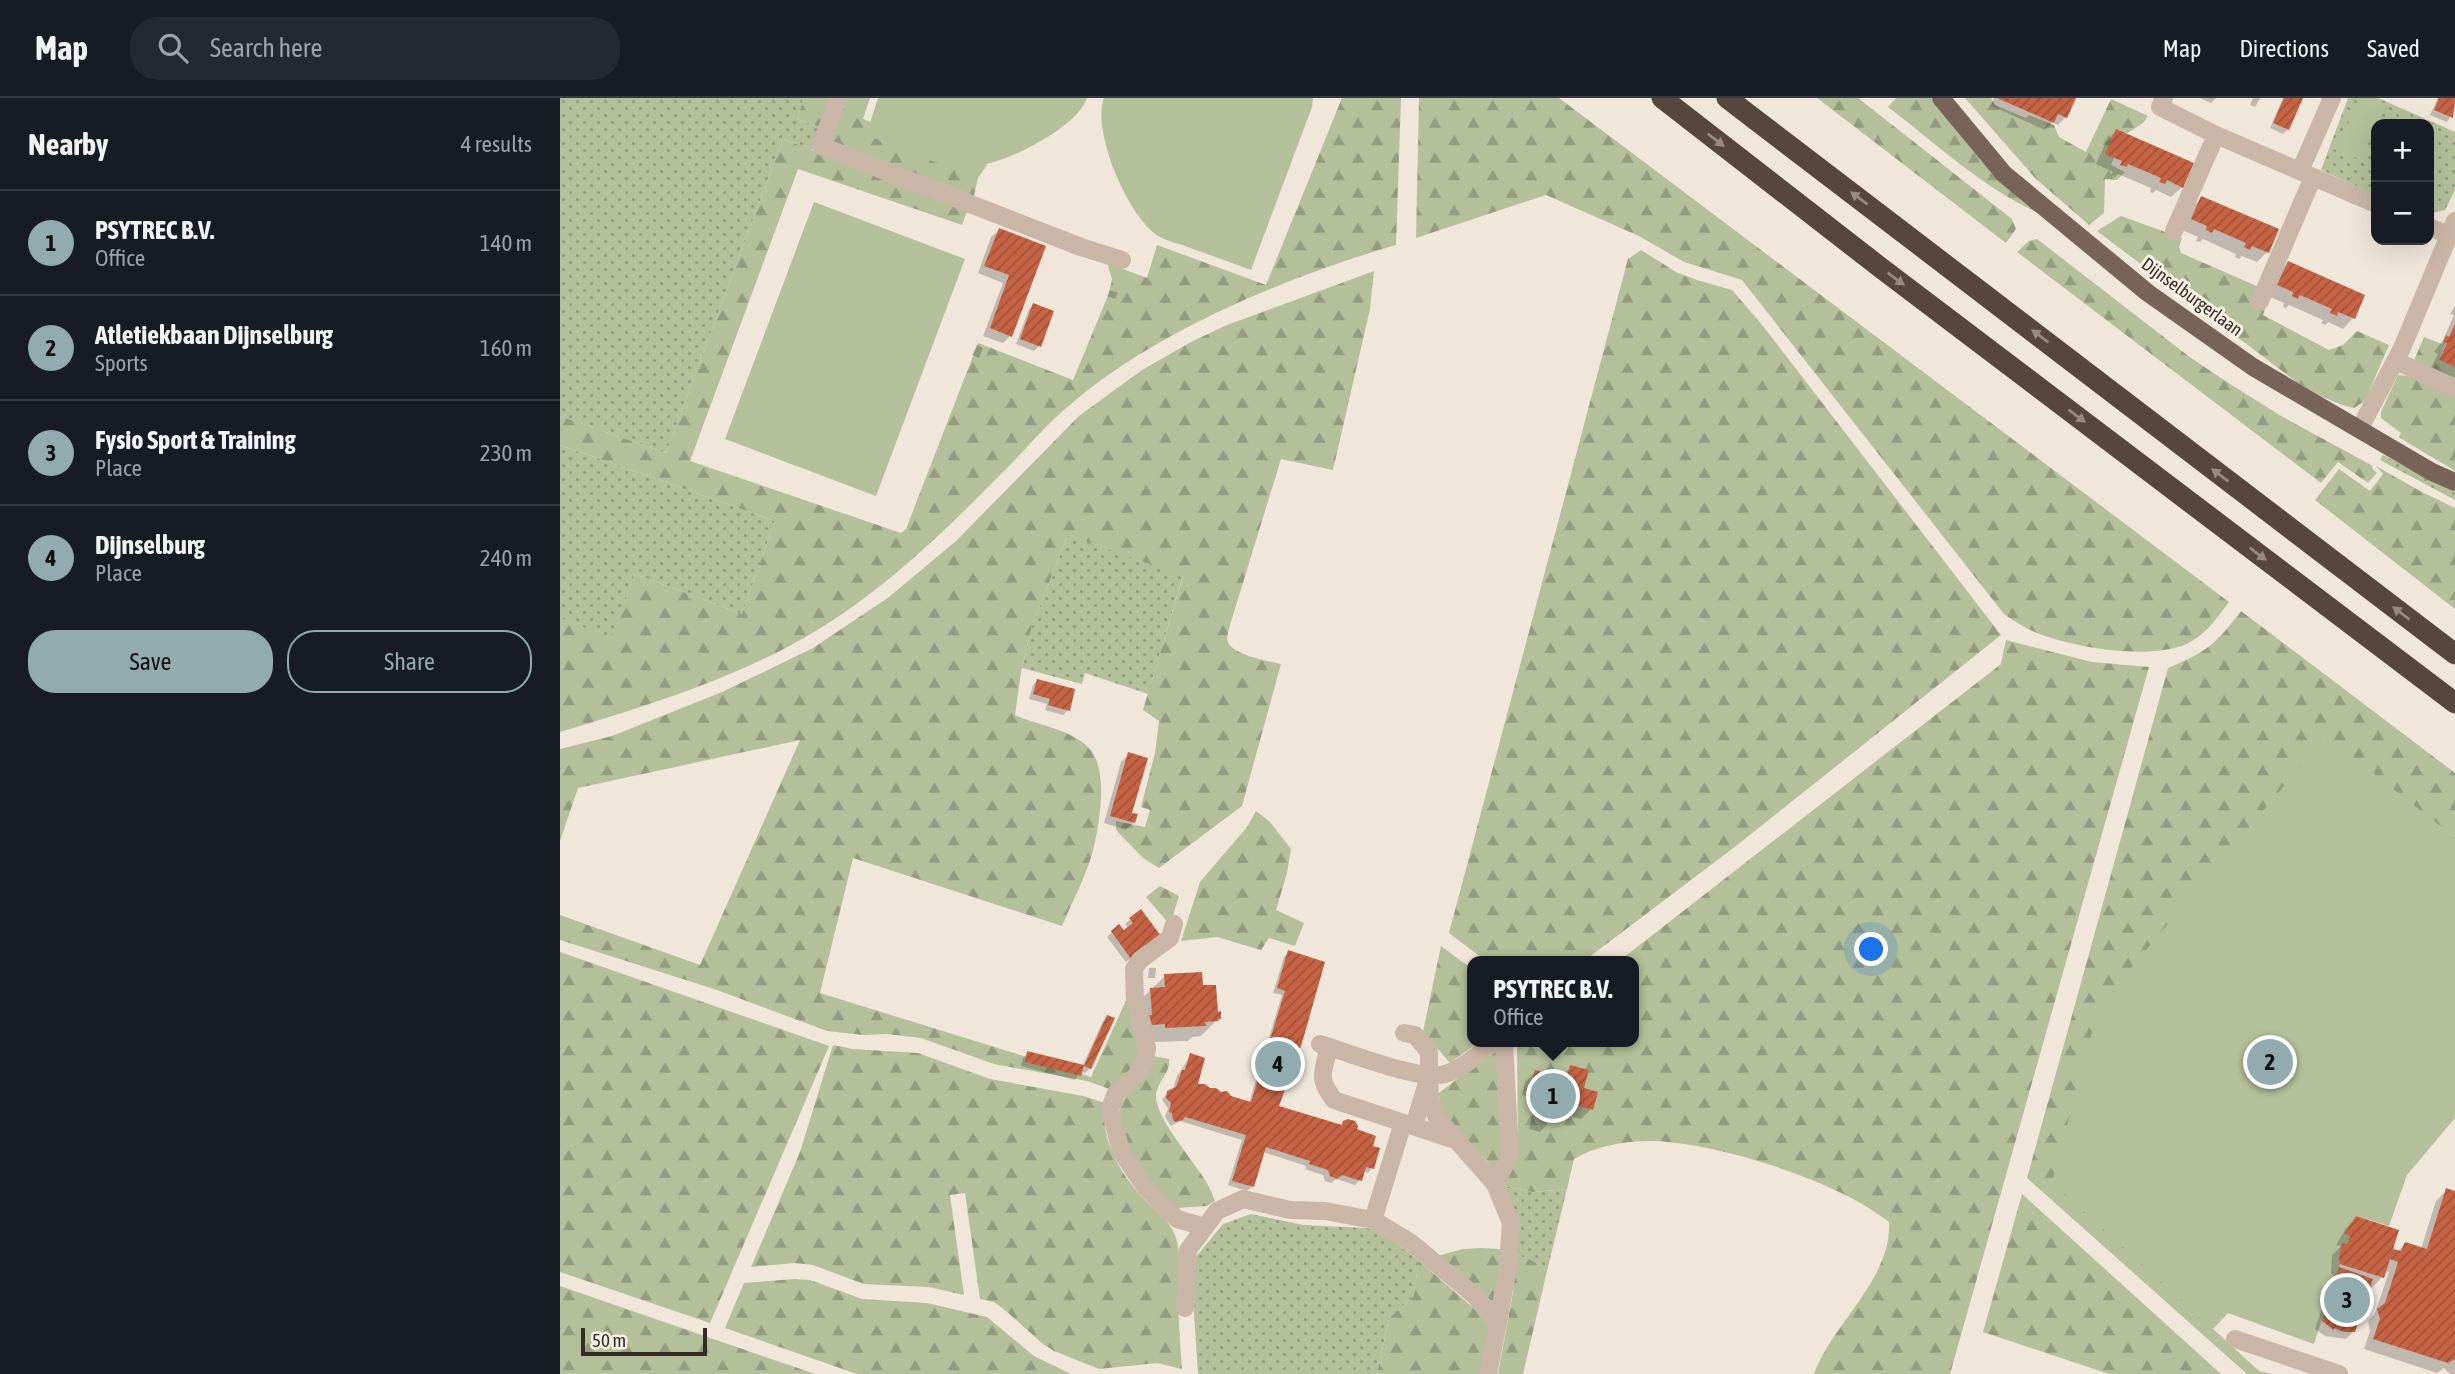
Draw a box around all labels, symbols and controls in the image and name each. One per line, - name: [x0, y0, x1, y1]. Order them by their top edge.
- search box: [130, 17, 620, 80]
- text: Map: [35, 29, 88, 67]
- icon: search: [154, 29, 192, 67]
- text: Search here: [210, 33, 322, 63]
- text: Map: [2163, 35, 2201, 62]
- text: Directions: [2239, 35, 2329, 62]
- text: Saved: [2367, 35, 2420, 62]
- map controls: [2371, 119, 2434, 245]
- button: +: [2371, 119, 2434, 182]
- text: Nearby: [28, 127, 108, 161]
- text: 4 results: [461, 131, 532, 157]
- one-way arrow: [1706, 132, 1724, 147]
- button: −: [2371, 182, 2434, 245]
- one-way arrow: [1850, 191, 1868, 205]
- text: PSYTREC B.V.: [95, 215, 214, 245]
- text: 1: [46, 230, 56, 256]
- text: 140 m: [480, 230, 532, 256]
- text: Office: [95, 245, 145, 271]
- street label: Dijnselburgerlaan: [2138, 253, 2247, 340]
- one-way arrow: [1886, 271, 1904, 286]
- text: Atletiekbaan Dijnselburg: [95, 320, 333, 350]
- one-way arrow: [2031, 329, 2049, 344]
- text: 2: [46, 335, 56, 361]
- text: 160 m: [480, 335, 532, 361]
- text: Sports: [95, 350, 148, 376]
- one-way arrow: [2068, 409, 2086, 423]
- text: Fysio Sport & Training: [95, 425, 296, 455]
- text: 3: [46, 440, 56, 466]
- text: 230 m: [480, 440, 532, 466]
- text: Place: [95, 455, 142, 481]
- one-way arrow: [2212, 467, 2230, 482]
- text: Dijnselburg: [95, 530, 205, 560]
- text: 4: [46, 545, 56, 571]
- text: 240 m: [480, 545, 532, 571]
- one-way arrow: [2249, 546, 2267, 560]
- text: Place: [95, 560, 142, 586]
- one-way arrow: [2392, 606, 2410, 620]
- button: Save: [28, 630, 273, 693]
- button: Share: [287, 630, 532, 693]
- your location: [1854, 932, 1888, 966]
- popup: [1467, 956, 1639, 1047]
- text: PSYTREC B.V.: [1493, 974, 1613, 1004]
- text: Office: [1493, 1004, 1544, 1030]
- pin: 2: [2247, 1036, 2293, 1088]
- pin: 4: [1255, 1038, 1301, 1090]
- pin: 1: [1530, 1070, 1576, 1122]
- pin: 3: [2324, 1274, 2370, 1326]
- scale bar: [581, 1325, 707, 1357]
- text: 50 m: [592, 1329, 626, 1351]

